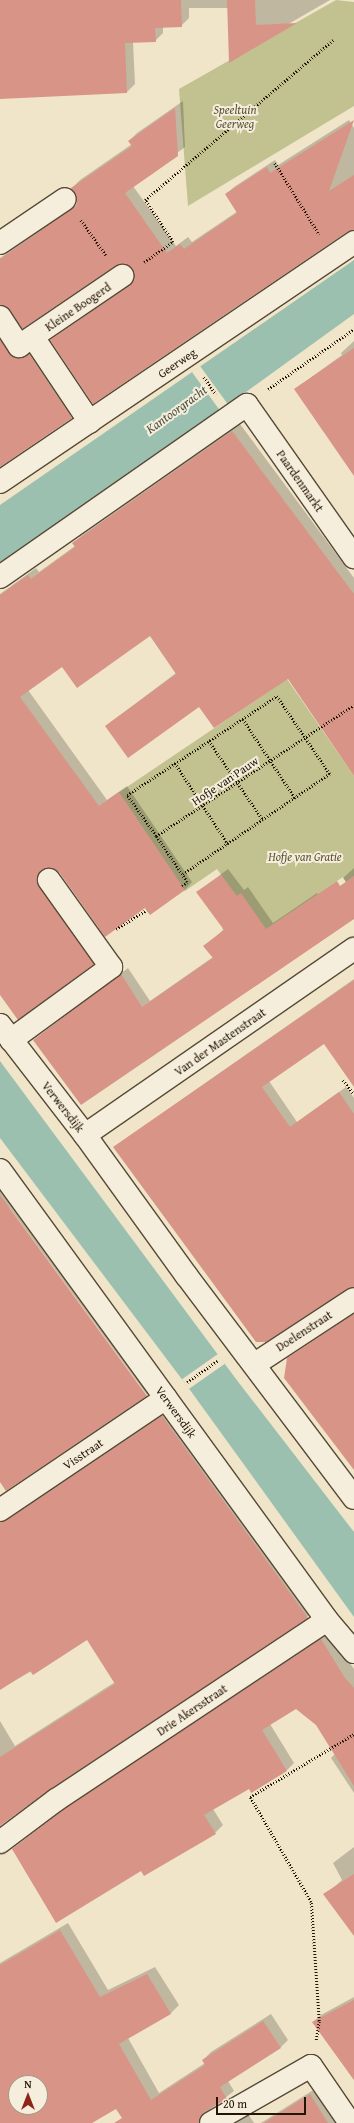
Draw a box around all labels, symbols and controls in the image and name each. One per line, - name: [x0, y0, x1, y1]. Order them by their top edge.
- park label: Speeltuin Geerweg: [214, 103, 256, 131]
- street label: Kleine Boogerd: [42, 280, 114, 334]
- street label: Geerweg: [155, 345, 199, 381]
- water label: Kantoorgracht: [143, 383, 211, 437]
- street label: Paardenmarkt: [273, 447, 327, 515]
- street label: Hofje van Pauw: [189, 753, 261, 809]
- park label: Hofje van Gratie: [268, 850, 342, 864]
- street label: Van der Mastenstraat: [172, 1005, 268, 1079]
- street label: Verwersdijk: [39, 1079, 87, 1135]
- street label: Doelenstraat: [273, 1307, 335, 1355]
- street label: Verwersdijk: [152, 1383, 200, 1441]
- street label: Visstraat: [60, 1435, 106, 1473]
- street label: Drie Akersstraat: [154, 1681, 230, 1739]
- north arrow: [8, 2075, 48, 2115]
- text: N: [24, 2076, 32, 2092]
- scale bar: [218, 2089, 308, 2115]
- text: 20 m: [223, 2095, 247, 2112]

